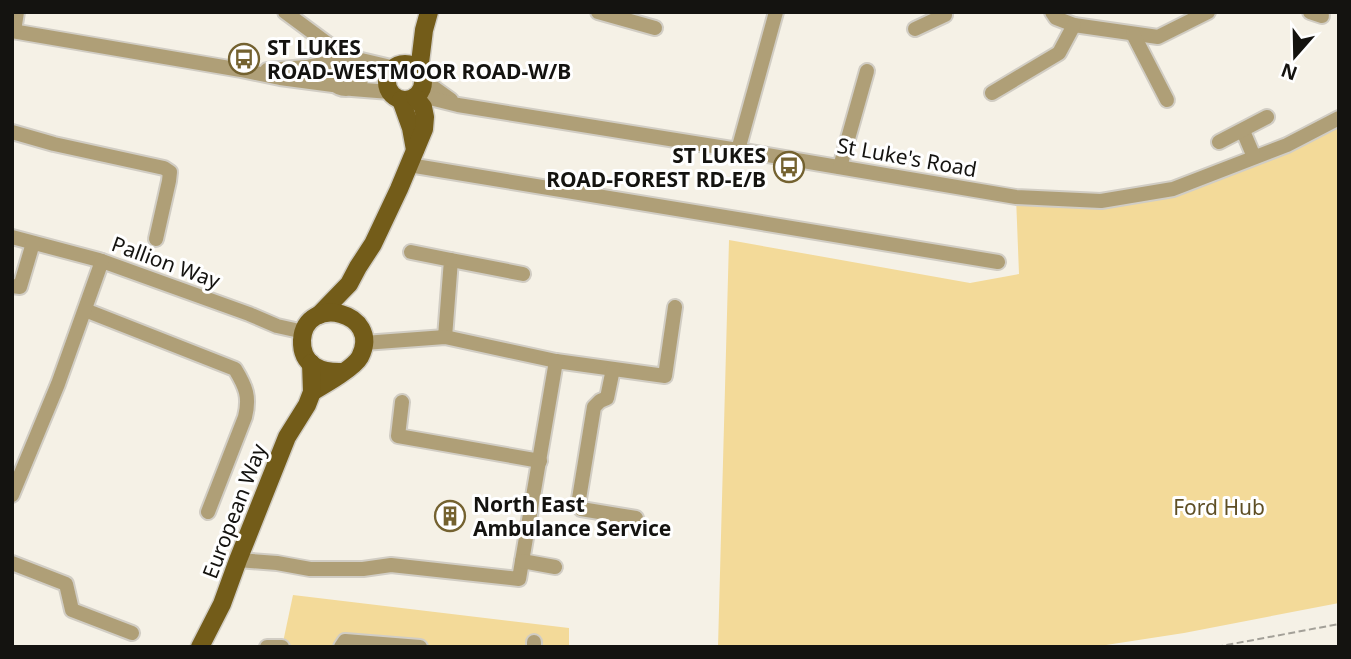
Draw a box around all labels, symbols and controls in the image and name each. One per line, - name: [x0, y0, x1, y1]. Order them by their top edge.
- north arrow: [1260, 21, 1330, 91]
- place label: ST LUKES ROAD-WESTMOOR ROAD-W/B: [267, 33, 571, 85]
- bus stop icon: ST LUKES ROAD-WESTMOOR ROAD-W/B: [227, 42, 261, 76]
- text: N: [1277, 57, 1301, 87]
- street label: St Luke's Road: [835, 131, 979, 183]
- place label: ST LUKES ROAD-FOREST RD-E/B: [546, 141, 766, 193]
- bus stop icon: ST LUKES ROAD-FOREST RD-E/B: [772, 150, 806, 184]
- street label: Pallion Way: [108, 229, 224, 295]
- street label: European Way: [195, 439, 273, 582]
- place label: North East Ambulance Service: [473, 490, 671, 542]
- park label: Ford Hub: [1173, 493, 1265, 521]
- building icon: North East Ambulance Service: [433, 499, 467, 533]

